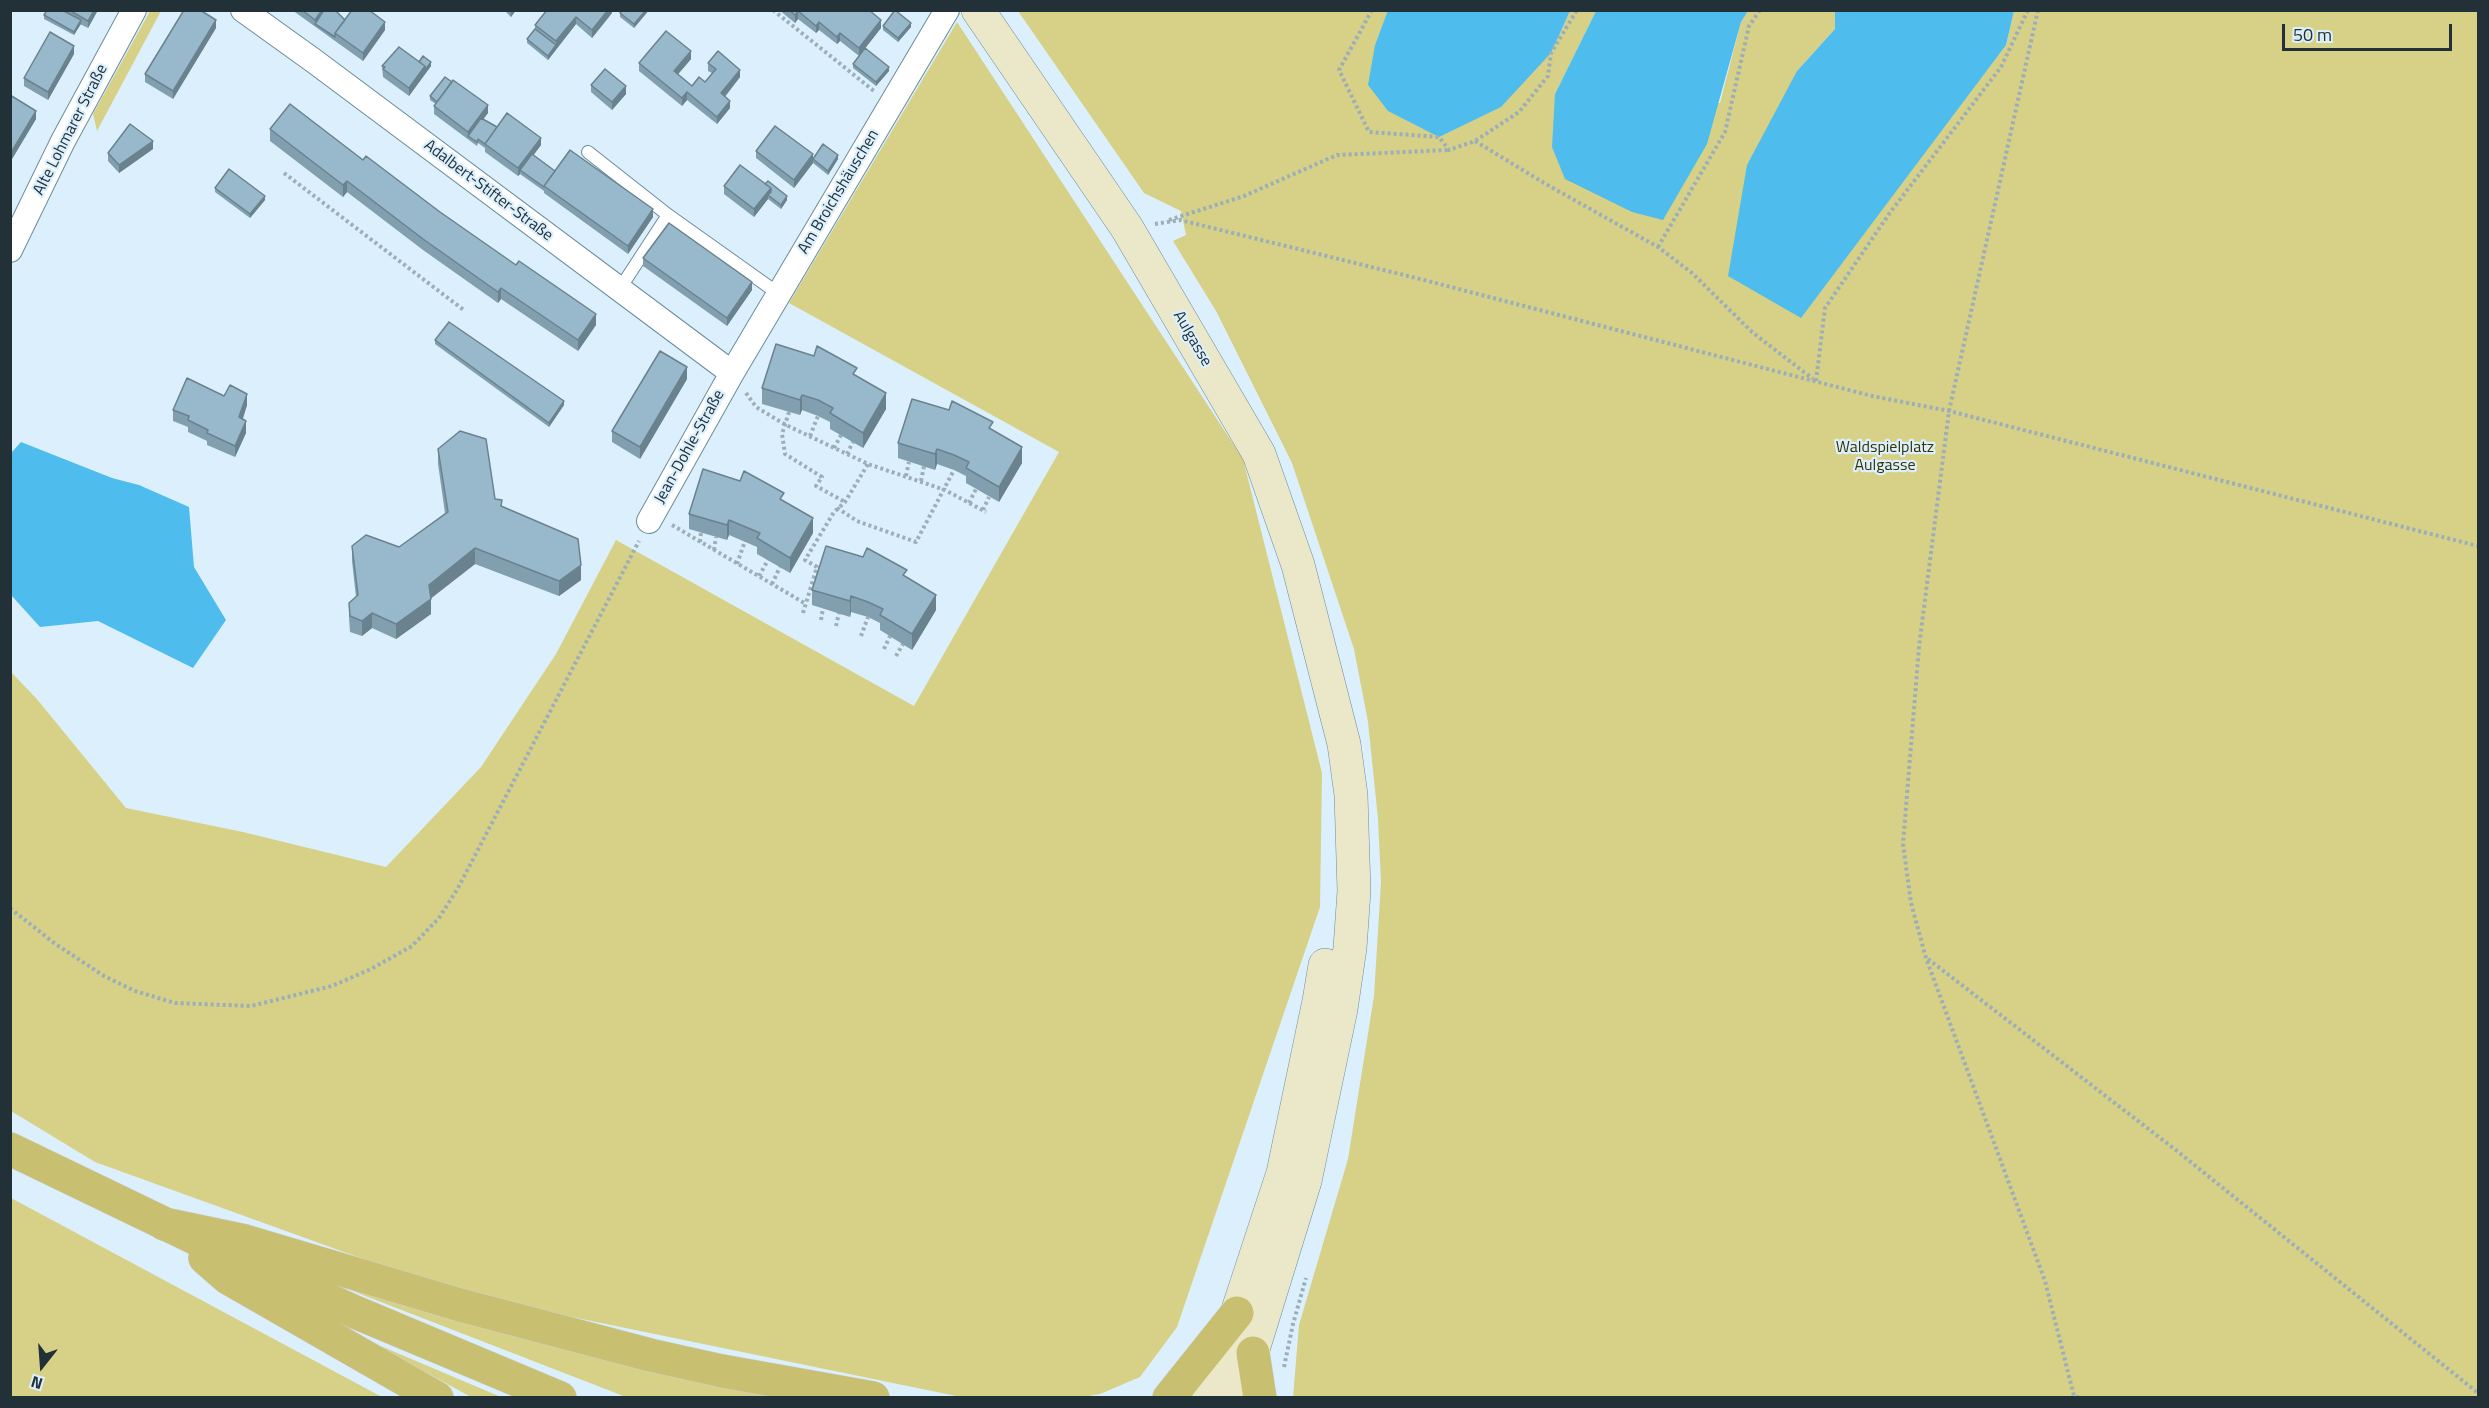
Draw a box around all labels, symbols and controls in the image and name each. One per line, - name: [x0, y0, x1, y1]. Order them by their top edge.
- scale bar: [2285, 12, 2454, 50]
- text: 50 m: [2293, 21, 2332, 48]
- street label: Alte Lohmarer Straße: [30, 62, 112, 198]
- street label: Am Broichshäuschen: [794, 126, 884, 258]
- street label: Adalbert-Stifter-Straße: [420, 136, 556, 246]
- street label: Aulgasse: [1168, 308, 1216, 370]
- street label: Jean-Dohle-Straße: [651, 387, 729, 507]
- park label: Waldspielplatz Aulgasse: [1836, 438, 1934, 476]
- north arrow: [12, 1336, 72, 1396]
- text: N: [28, 1370, 46, 1396]

